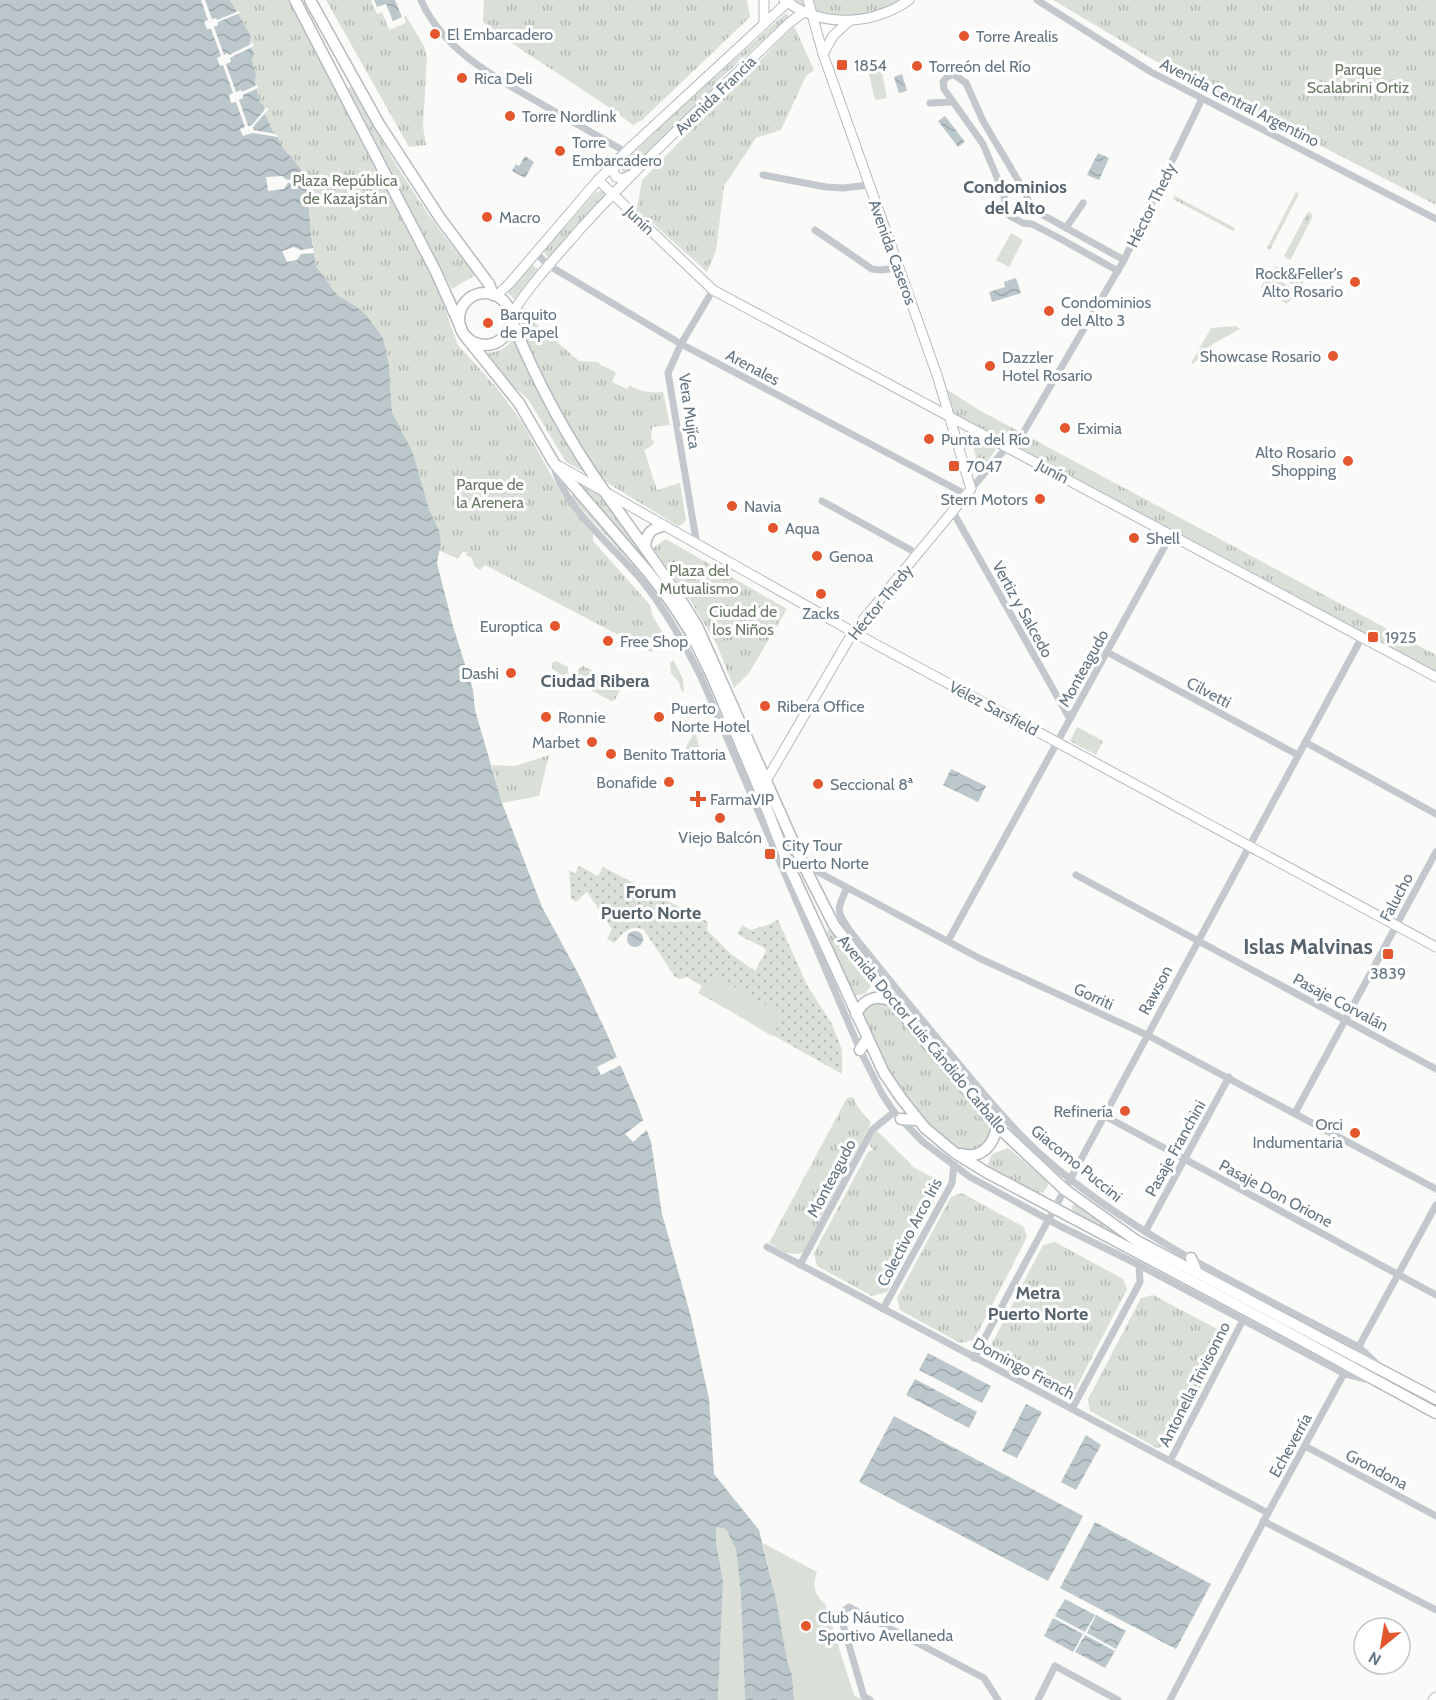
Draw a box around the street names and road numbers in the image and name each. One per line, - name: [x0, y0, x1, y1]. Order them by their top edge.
- street label: Avenida Francia: [671, 52, 760, 139]
- street label: Avenida Central Argentino: [1157, 54, 1323, 151]
- street label: Héctor Thedy: [1123, 160, 1180, 251]
- street label: Avenida Caseros: [865, 197, 920, 308]
- street label: Junín: [620, 201, 658, 239]
- street label: Arenales: [723, 345, 783, 390]
- street label: Vera Mujíca: [675, 372, 704, 450]
- street label: Junín: [1033, 455, 1072, 488]
- street label: Vertiz y Salcedo: [988, 558, 1057, 661]
- street label: Héctor Thedy: [844, 561, 917, 644]
- street label: Monteagudo: [1054, 626, 1113, 710]
- street label: Cilvetti: [1183, 673, 1234, 712]
- street label: Vélez Sarsfield: [946, 677, 1042, 740]
- street label: Falucho: [1376, 870, 1417, 925]
- street label: Avenida Doctor Luis Cándido Carballo: [834, 931, 1011, 1138]
- street label: Rawson: [1135, 962, 1176, 1018]
- street label: Pasaje Corvalán: [1290, 969, 1392, 1036]
- street label: Gorriti: [1071, 979, 1117, 1014]
- street label: Pasaje Franchini: [1141, 1097, 1210, 1200]
- street label: Giacomo Puccini: [1027, 1121, 1126, 1206]
- street label: Monteagudo: [803, 1136, 860, 1221]
- street label: Pasaje Don Orione: [1216, 1156, 1336, 1231]
- street label: Colectivo Arco Iris: [873, 1175, 946, 1290]
- street label: Antonella Trivisonno: [1155, 1318, 1234, 1450]
- street label: Domingo French: [970, 1334, 1078, 1403]
- street label: Echeverría: [1265, 1410, 1316, 1480]
- street label: Grondona: [1342, 1445, 1411, 1494]

